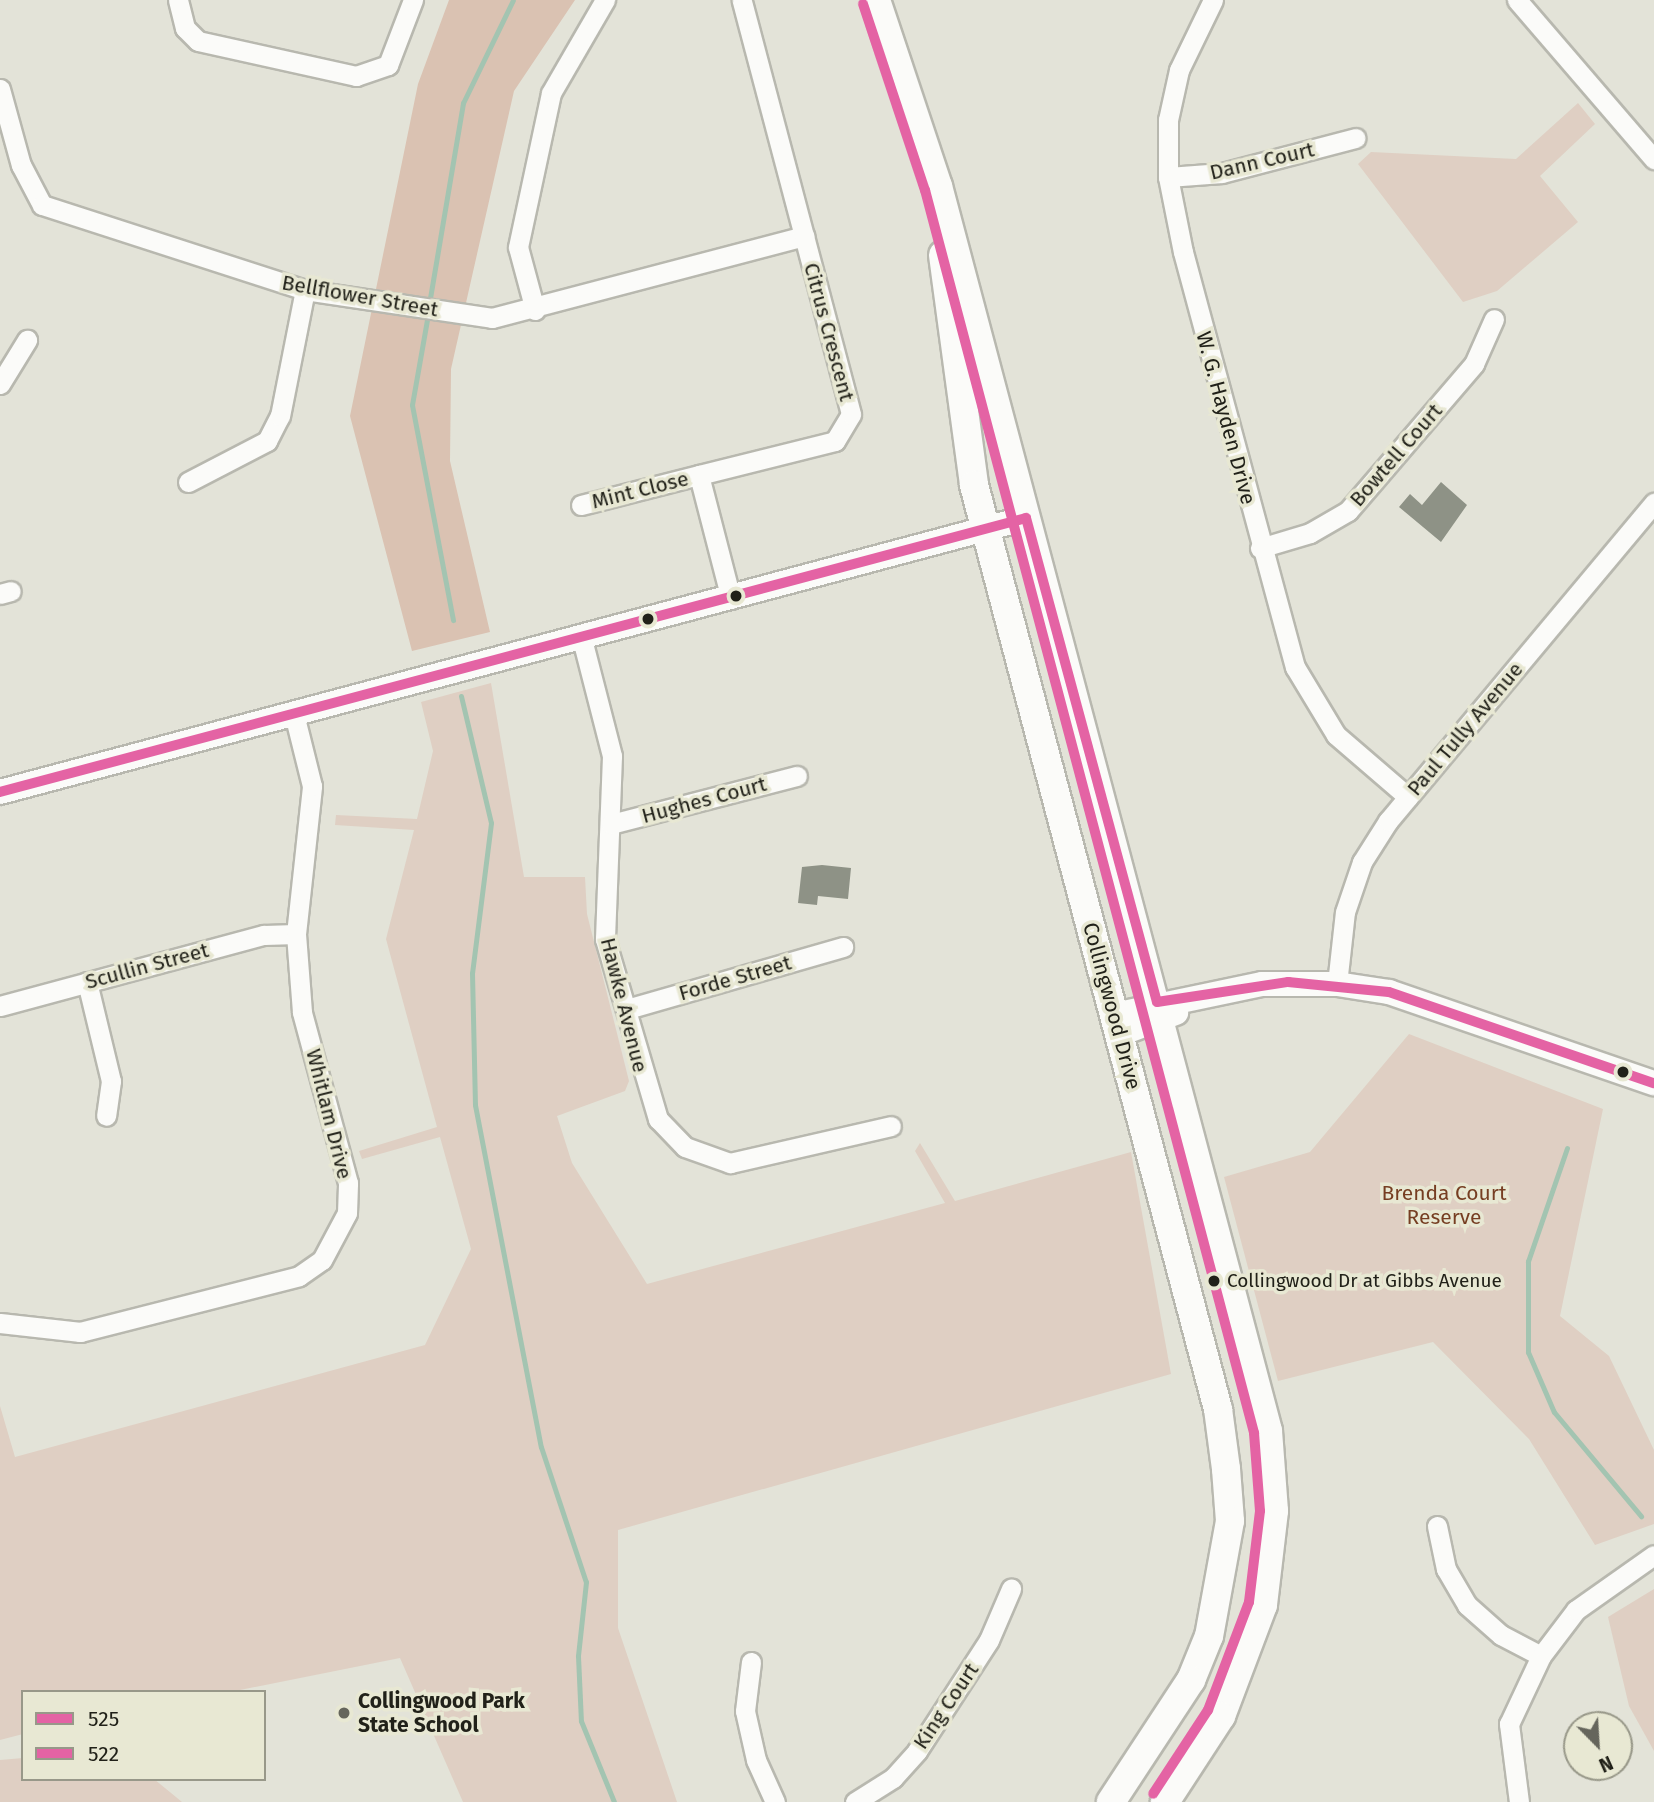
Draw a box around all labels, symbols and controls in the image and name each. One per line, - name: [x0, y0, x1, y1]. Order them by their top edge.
- street label: Dann Court: [1207, 137, 1317, 185]
- street label: Citrus Crescent: [798, 260, 860, 404]
- street label: Bellflower Street: [280, 270, 440, 322]
- street label: W. G. Hayden Drive: [1191, 329, 1261, 507]
- street label: Bowtell Court: [1344, 398, 1448, 512]
- street label: Mint Close: [589, 466, 691, 514]
- unlabelled marker: [729, 589, 743, 603]
- unlabelled marker: [641, 612, 655, 626]
- street label: Paul Tully Avenue: [1402, 657, 1528, 801]
- street label: Hughes Court: [639, 771, 769, 829]
- street label: Collingwood Drive: [1078, 920, 1146, 1092]
- street label: Hawke Avenue: [595, 935, 653, 1075]
- street label: Scullin Street: [83, 937, 211, 995]
- street label: Forde Street: [676, 950, 794, 1006]
- street label: Whitlam Drive: [301, 1046, 357, 1182]
- unlabelled marker: [1616, 1065, 1630, 1079]
- park label: Brenda Court Reserve: [1381, 1180, 1507, 1230]
- place label: Collingwood Dr at Gibbs Avenue: [1227, 1270, 1502, 1292]
- marker: Collingwood Dr at Gibbs Avenue: [1207, 1274, 1221, 1288]
- street label: King Court: [908, 1658, 984, 1754]
- place label: Collingwood Park State School: [358, 1688, 525, 1738]
- legend: [21, 1690, 266, 1781]
- marker: Collingwood Park State School: [336, 1705, 352, 1721]
- text: 525: [88, 1706, 119, 1732]
- north arrow: [1563, 1711, 1633, 1781]
- text: 522: [88, 1741, 119, 1767]
- text: N: [1596, 1751, 1616, 1777]

